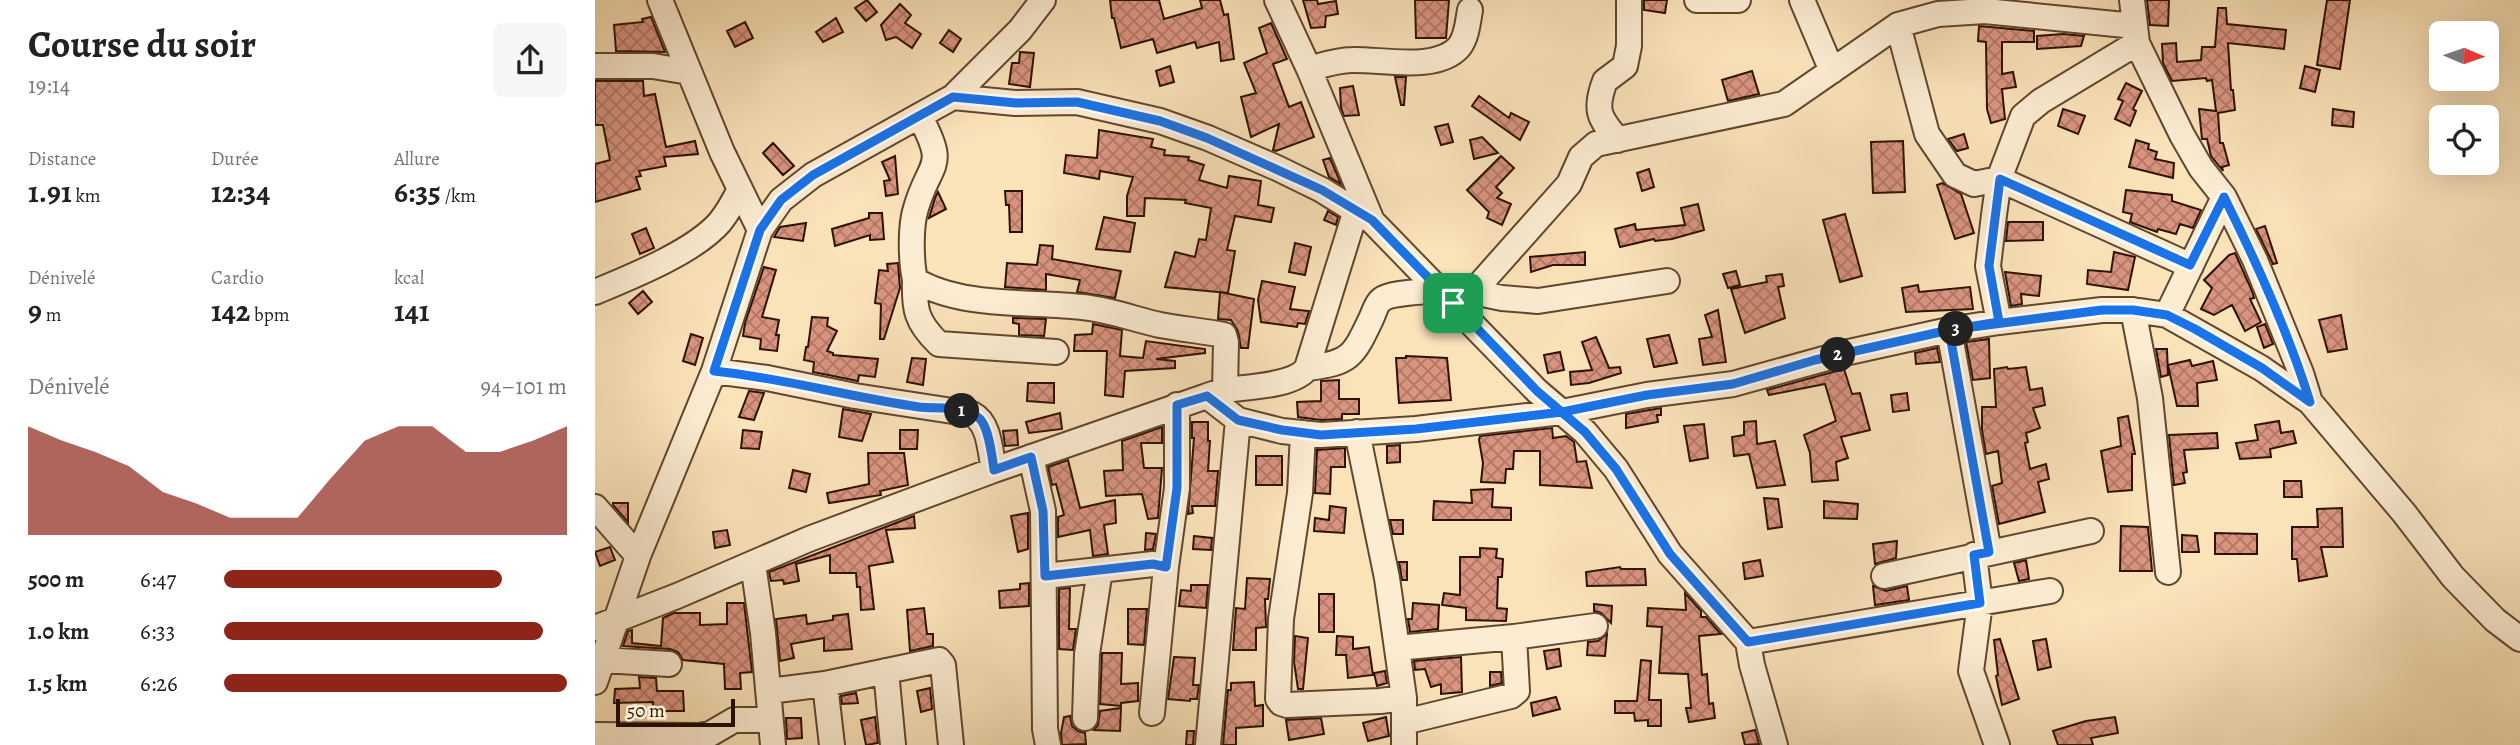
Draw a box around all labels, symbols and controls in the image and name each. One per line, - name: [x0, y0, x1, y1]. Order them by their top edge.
- text: Course du soir: [28, 18, 256, 70]
- north arrow: [2429, 21, 2499, 91]
- map controls: [2429, 21, 2499, 175]
- button: share: [493, 23, 567, 97]
- text: 19:14: [28, 70, 70, 101]
- button: locate: [2429, 105, 2499, 175]
- text: Distance: [28, 146, 96, 172]
- text: Durée: [211, 146, 259, 172]
- text: Allure: [394, 146, 440, 172]
- text: 1.91: [28, 172, 72, 212]
- text: 12:34: [211, 172, 270, 212]
- text: 6:35: [394, 172, 441, 212]
- text: km: [72, 183, 101, 209]
- text: /km: [441, 183, 476, 209]
- text: Dénivelé: [28, 265, 95, 291]
- text: Cardio: [211, 265, 264, 291]
- text: kcal: [394, 265, 424, 291]
- pin: [1423, 273, 1483, 333]
- icon: arrive: [1434, 284, 1472, 322]
- text: 9: [28, 291, 42, 331]
- text: 142: [211, 291, 250, 331]
- text: 141: [394, 291, 430, 331]
- text: m: [42, 302, 61, 328]
- text: bpm: [250, 302, 290, 328]
- pin: 3: [1939, 312, 1973, 346]
- text: 3: [1951, 315, 1960, 341]
- pin: 2: [1821, 338, 1855, 372]
- text: 2: [1833, 341, 1842, 367]
- text: Dénivelé: [28, 371, 110, 402]
- text: 94–101 m: [480, 371, 567, 402]
- pin: 1: [945, 394, 979, 428]
- text: 1: [958, 397, 965, 423]
- text: 500 m: [28, 564, 84, 595]
- text: 6:47: [140, 564, 176, 595]
- text: 1.0 km: [28, 616, 89, 647]
- text: 6:33: [140, 616, 175, 647]
- text: 1.5 km: [28, 668, 88, 699]
- text: 6:26: [140, 668, 178, 699]
- scale bar: [616, 696, 735, 728]
- text: 50 m: [627, 698, 665, 724]

